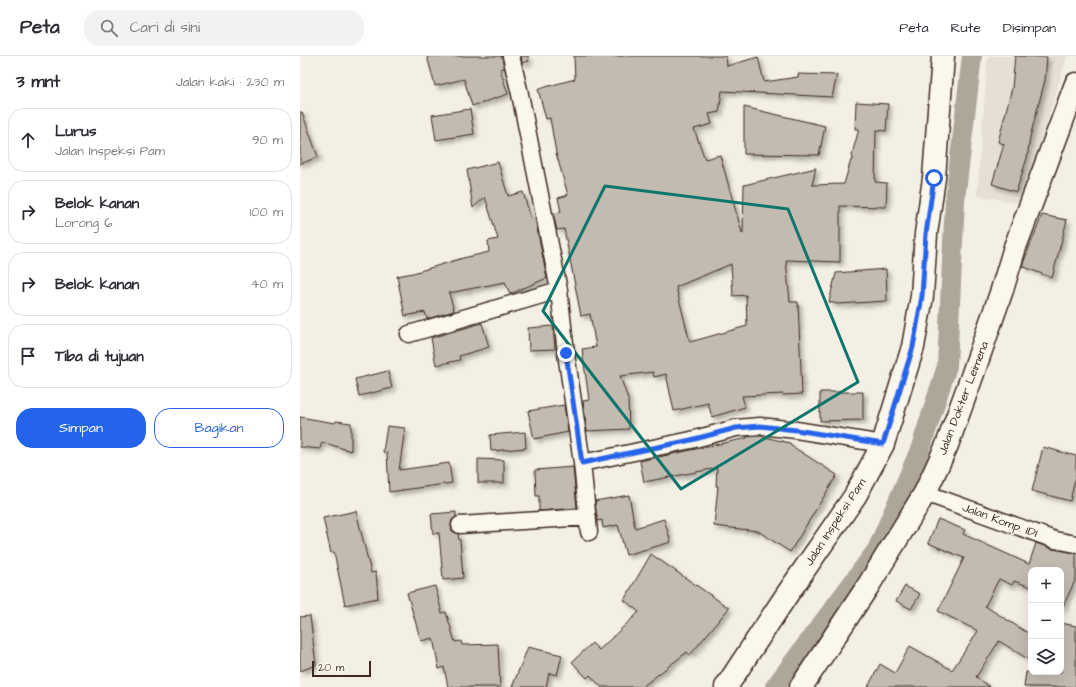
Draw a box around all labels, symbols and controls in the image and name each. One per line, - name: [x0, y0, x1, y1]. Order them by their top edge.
- search box: [84, 10, 364, 46]
- text: Peta: [20, 14, 60, 41]
- icon: search: [98, 17, 120, 39]
- text: Cari di sini: [130, 17, 200, 38]
- text: Peta: [899, 18, 929, 38]
- text: Rute: [951, 18, 981, 38]
- text: Disimpan: [1003, 18, 1056, 38]
- text: 3 mnt: [16, 70, 60, 94]
- text: Jalan kaki · 230 m: [176, 73, 284, 91]
- text: Lurus: [55, 121, 96, 142]
- icon: ahead: [17, 129, 39, 151]
- text: 90 m: [252, 131, 283, 149]
- text: Jalan Inspeksi Pam: [55, 142, 165, 160]
- route start: [925, 169, 943, 187]
- text: Belok kanan: [55, 193, 139, 214]
- icon: right: [17, 201, 39, 223]
- text: 100 m: [250, 203, 283, 221]
- text: Lorong 6: [55, 214, 112, 232]
- icon: right: [17, 273, 39, 295]
- text: Belok kanan: [55, 274, 139, 295]
- text: 40 m: [251, 275, 283, 293]
- street label: Jalan Dokter Leimena: [934, 339, 993, 457]
- route end: [557, 344, 575, 362]
- icon: arrive: [17, 345, 39, 367]
- text: Tiba di tujuan: [55, 346, 144, 367]
- button: Simpan: [16, 408, 146, 448]
- button: Bagikan: [154, 408, 284, 448]
- street label: Jalan Inspeksi Pam: [801, 475, 871, 569]
- street label: Jalan Komp. IDI: [960, 499, 1040, 542]
- map controls: [1028, 567, 1064, 675]
- button: +: [1028, 567, 1064, 603]
- button: −: [1028, 603, 1064, 639]
- button: layers: [1028, 639, 1064, 675]
- scale bar: [312, 659, 371, 678]
- text: 20 m: [318, 660, 344, 675]

